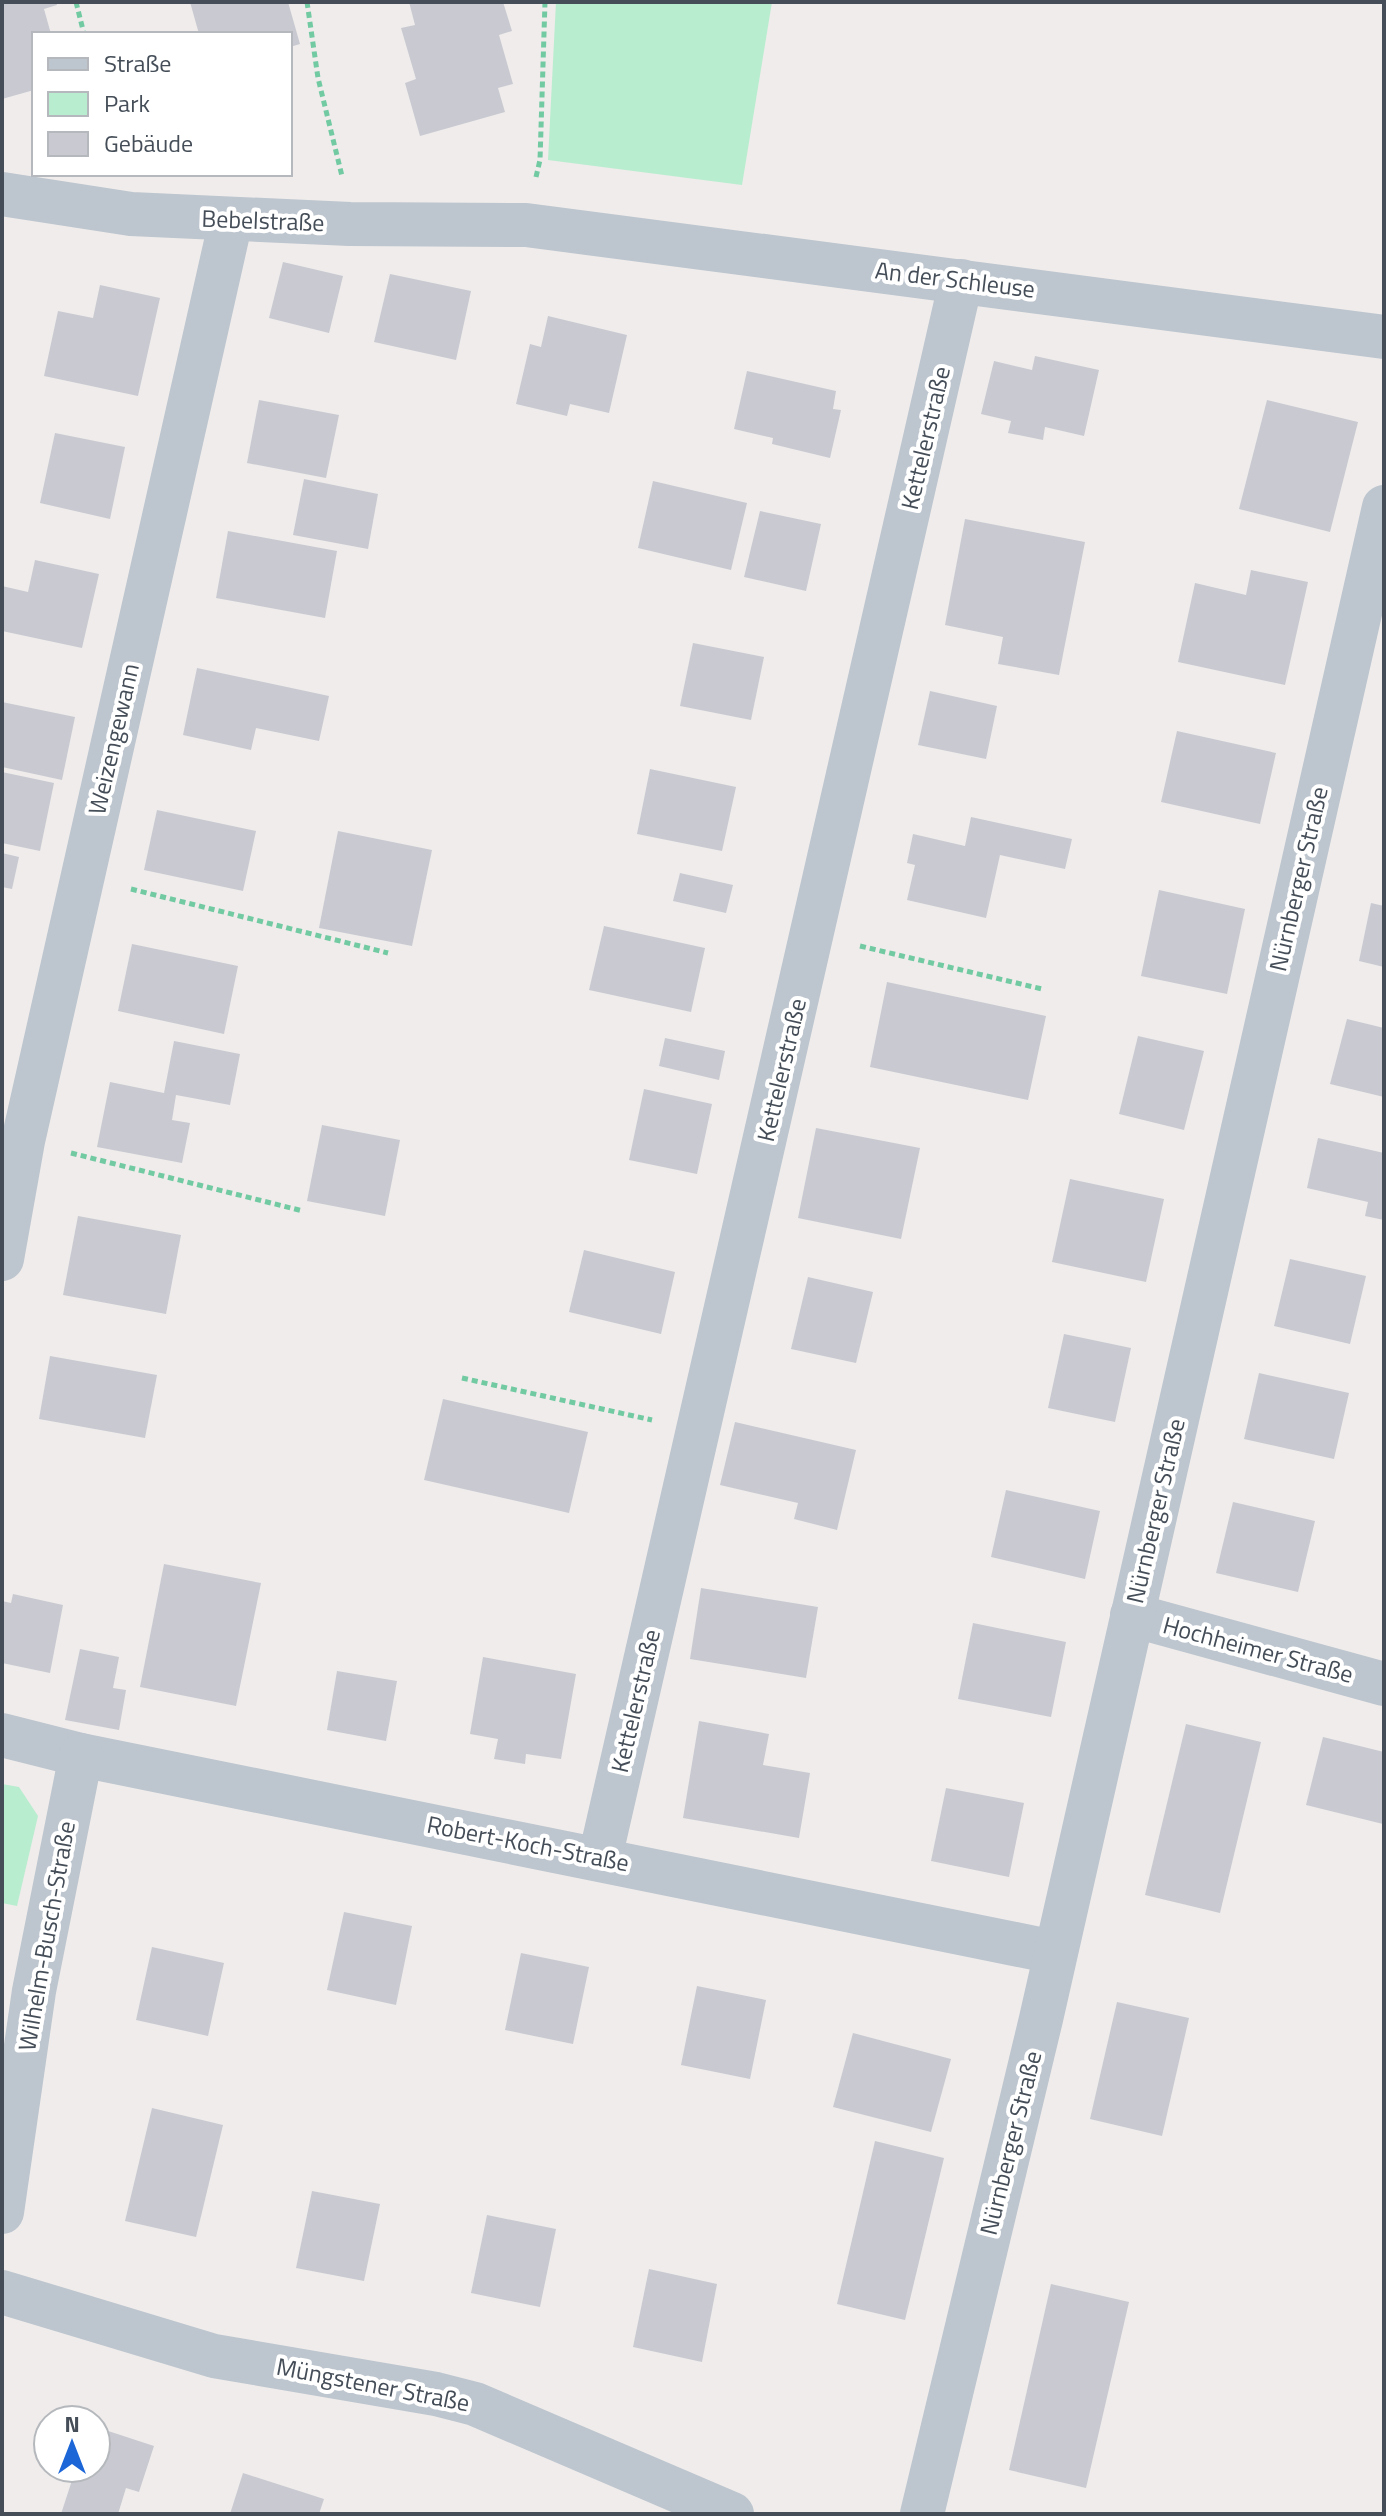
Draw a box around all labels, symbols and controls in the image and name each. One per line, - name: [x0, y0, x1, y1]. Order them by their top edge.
- legend: [32, 32, 292, 176]
- text: Straße: [104, 45, 171, 81]
- text: Park: [104, 85, 150, 121]
- text: Gebäude: [104, 125, 193, 161]
- street label: Bebelstraße: [201, 200, 325, 240]
- street label: An der Schleuse: [873, 251, 1037, 307]
- street label: Kettelerstraße: [891, 363, 959, 513]
- street label: Weizengewann: [78, 660, 148, 818]
- street label: Nürnberger Straße: [1259, 783, 1337, 975]
- street label: Kettelerstraße: [747, 995, 815, 1145]
- street label: Nürnberger Straße: [1116, 1415, 1194, 1607]
- street label: Hochheimer Straße: [1159, 1606, 1357, 1692]
- street label: Kettelerstraße: [601, 1626, 669, 1776]
- street label: Robert-Koch-Straße: [424, 1806, 632, 1880]
- street label: Wilhelm-Busch-Straße: [8, 1818, 84, 2053]
- street label: Nürnberger Straße: [970, 2047, 1050, 2239]
- street label: Müngstener Straße: [274, 2348, 473, 2420]
- north arrow: [32, 2404, 112, 2484]
- text: N: [64, 2407, 80, 2441]

